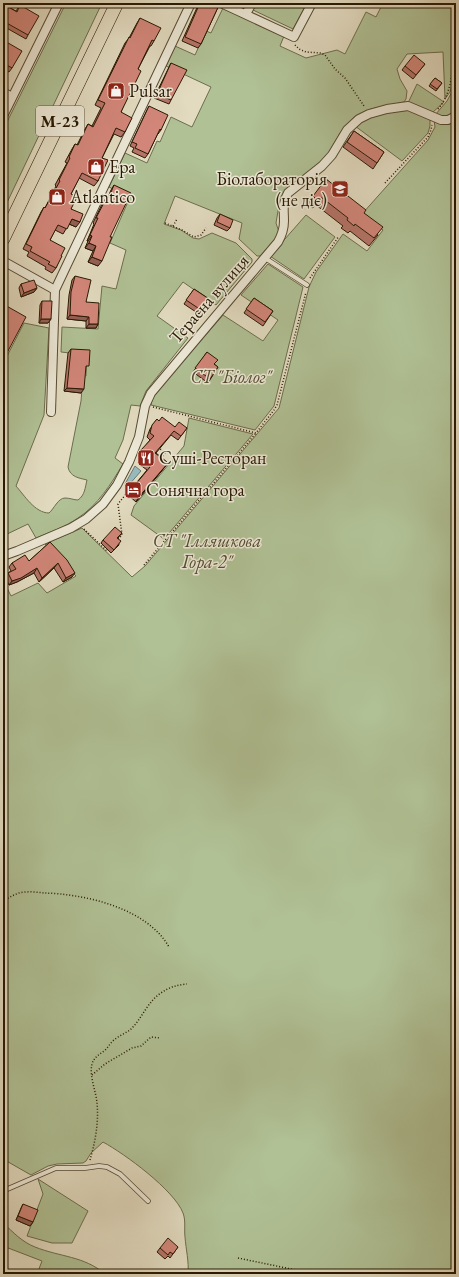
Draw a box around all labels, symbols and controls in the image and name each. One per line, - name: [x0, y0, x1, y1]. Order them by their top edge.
- place label: Pulsar: [129, 79, 172, 102]
- shop icon: Pulsar: [106, 81, 126, 101]
- road number: М-23: [36, 106, 84, 136]
- place label: Ера: [109, 155, 136, 178]
- shop icon: Ера: [86, 157, 106, 177]
- place label: Біолабораторія (не діє): [216, 167, 327, 211]
- school or university icon: Біолабораторія (не діє): [330, 179, 350, 199]
- place label: Atlantico: [69, 185, 135, 208]
- shop icon: Atlantico: [47, 187, 67, 207]
- street label: Терасна вулиця: [164, 249, 254, 348]
- park label: СТ "Біолог": [190, 365, 274, 388]
- place label: Суші-Ресторан: [159, 446, 267, 469]
- restaurant icon: Суші-Ресторан: [136, 448, 156, 468]
- place label: Сонячна гора: [146, 478, 246, 501]
- hotel icon: Сонячна гора: [123, 480, 143, 500]
- park label: СТ "Ілляшкова Гора-2": [153, 529, 261, 574]

